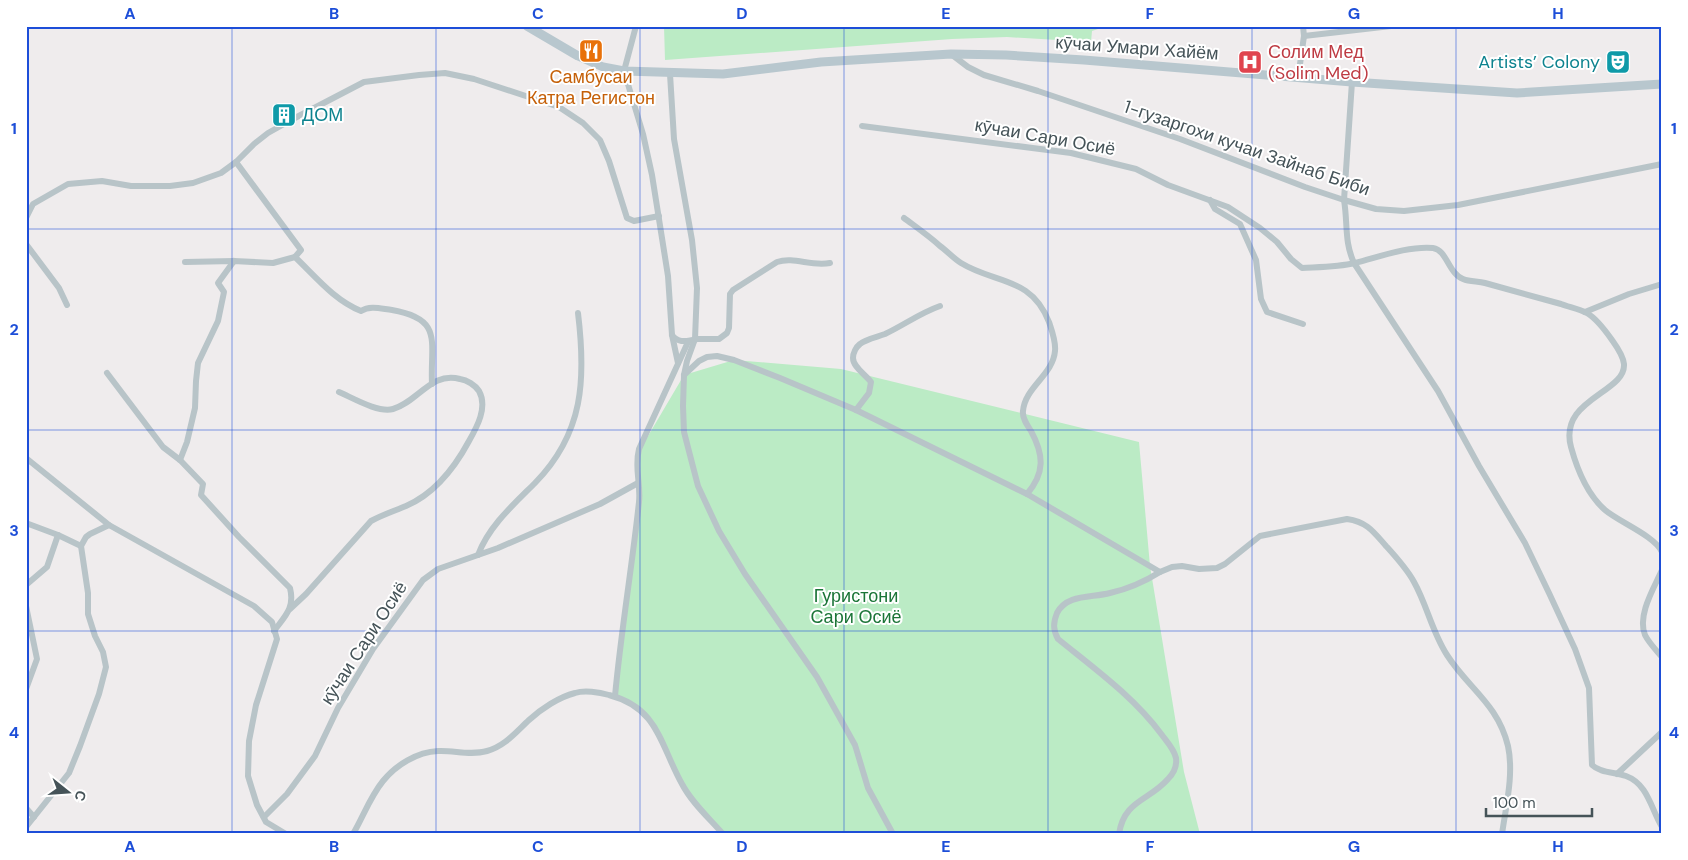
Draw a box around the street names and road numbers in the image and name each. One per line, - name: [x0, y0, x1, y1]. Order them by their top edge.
- street label: кӯчаи Умари Хайём: [1055, 30, 1219, 66]
- street label: 1-гузаргохи кучаи Зайнаб Биби: [1121, 95, 1373, 201]
- street label: кӯчаи Сари Осиё: [973, 113, 1117, 161]
- street label: кӯчаи Сари Осиё: [315, 577, 413, 709]

